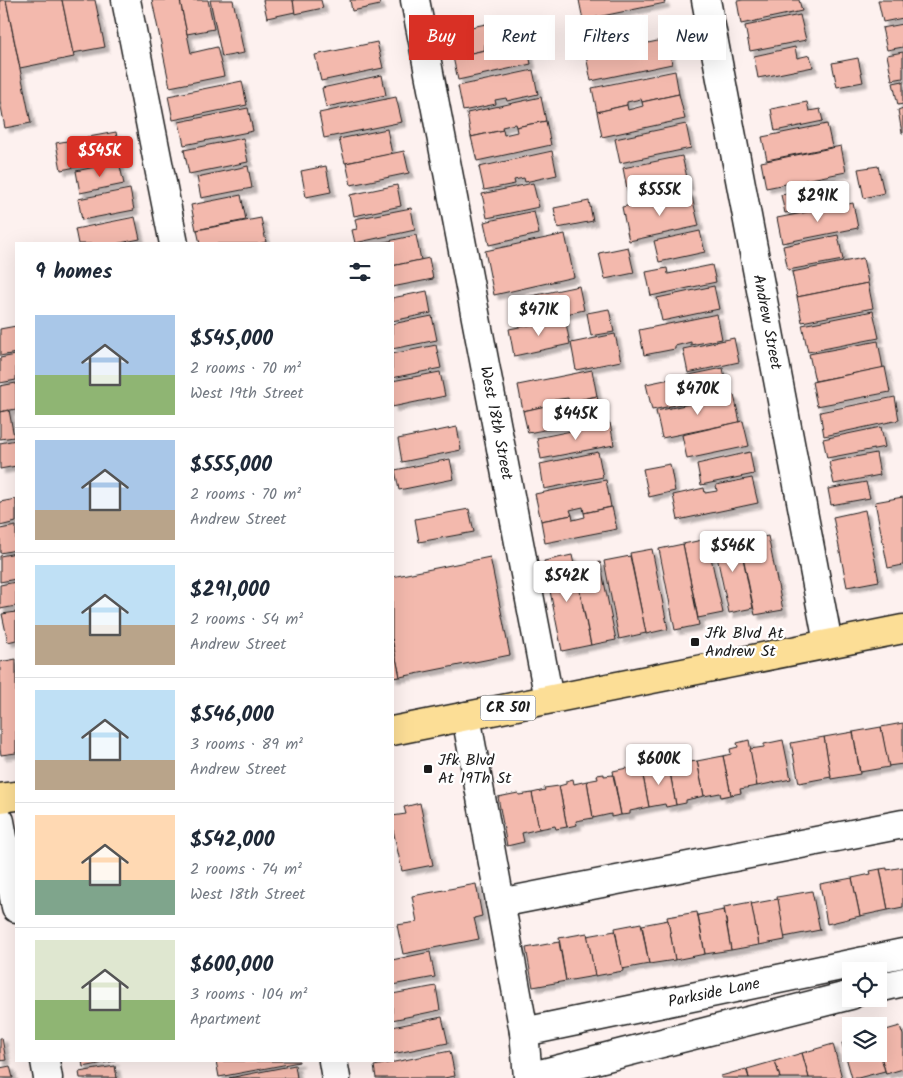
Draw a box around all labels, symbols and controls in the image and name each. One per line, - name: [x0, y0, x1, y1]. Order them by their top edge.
- chip: Buy: [409, 15, 474, 60]
- chip: Rent: [484, 15, 555, 60]
- chip: Filters: [565, 15, 648, 60]
- chip: New: [658, 15, 726, 60]
- pin: $545K: [65, 136, 135, 178]
- text: $545K: [78, 139, 122, 164]
- pin: $555K: [625, 174, 695, 217]
- text: $555K: [638, 178, 682, 203]
- pin: $291K: [783, 180, 853, 223]
- text: $291K: [797, 184, 839, 209]
- text: 9 homes: [35, 256, 112, 289]
- icon: filters: [346, 258, 374, 286]
- street label: Andrew Street: [746, 272, 789, 373]
- pin: $471K: [504, 294, 574, 337]
- text: $471K: [519, 298, 559, 323]
- text: $545,000: [190, 323, 273, 356]
- icon: home: [75, 335, 135, 395]
- text: 2 rooms · 70 m²: [190, 356, 301, 381]
- street label: West 18th Street: [473, 364, 519, 483]
- pin: $470K: [663, 374, 733, 416]
- text: $470K: [676, 377, 720, 402]
- text: West 19th Street: [190, 381, 304, 406]
- pin: $445K: [541, 398, 611, 441]
- text: $445K: [554, 402, 598, 427]
- text: $555,000: [190, 449, 272, 482]
- icon: home: [75, 460, 135, 520]
- text: 2 rooms · 70 m²: [190, 482, 301, 507]
- text: Andrew Street: [190, 507, 287, 532]
- pin: $546K: [698, 530, 768, 573]
- text: $546K: [711, 534, 755, 559]
- pin: $542K: [532, 560, 602, 603]
- text: $542K: [544, 564, 590, 589]
- text: $291,000: [190, 574, 269, 607]
- icon: home: [75, 585, 135, 645]
- text: 2 rooms · 54 m²: [190, 607, 303, 632]
- place label: Jfk Blvd At Andrew St: [705, 621, 784, 664]
- text: Andrew Street: [190, 632, 287, 657]
- marker: Jfk Blvd At Andrew St: [689, 636, 701, 648]
- road number: CR 501: [480, 696, 536, 720]
- text: $546,000: [190, 699, 274, 732]
- icon: home: [75, 710, 135, 770]
- text: 3 rooms · 89 m²: [190, 732, 303, 757]
- pin: $600K: [624, 744, 694, 786]
- text: $600K: [637, 747, 681, 772]
- place label: Jfk Blvd At 19Th St: [438, 748, 512, 791]
- text: Andrew Street: [190, 757, 287, 782]
- marker: Jfk Blvd At 19Th St: [422, 763, 434, 775]
- text: $542,000: [190, 824, 275, 857]
- icon: home: [75, 835, 135, 895]
- text: 2 rooms · 74 m²: [190, 857, 302, 882]
- text: West 18th Street: [190, 882, 306, 907]
- text: $600,000: [190, 949, 273, 982]
- icon: home: [75, 960, 135, 1020]
- map controls: [842, 962, 887, 1062]
- button: locate: [842, 962, 887, 1007]
- street label: Parkside Lane: [666, 971, 762, 1015]
- text: 3 rooms · 104 m²: [190, 982, 307, 1007]
- text: Apartment: [190, 1007, 261, 1032]
- button: layers: [842, 1017, 887, 1062]

